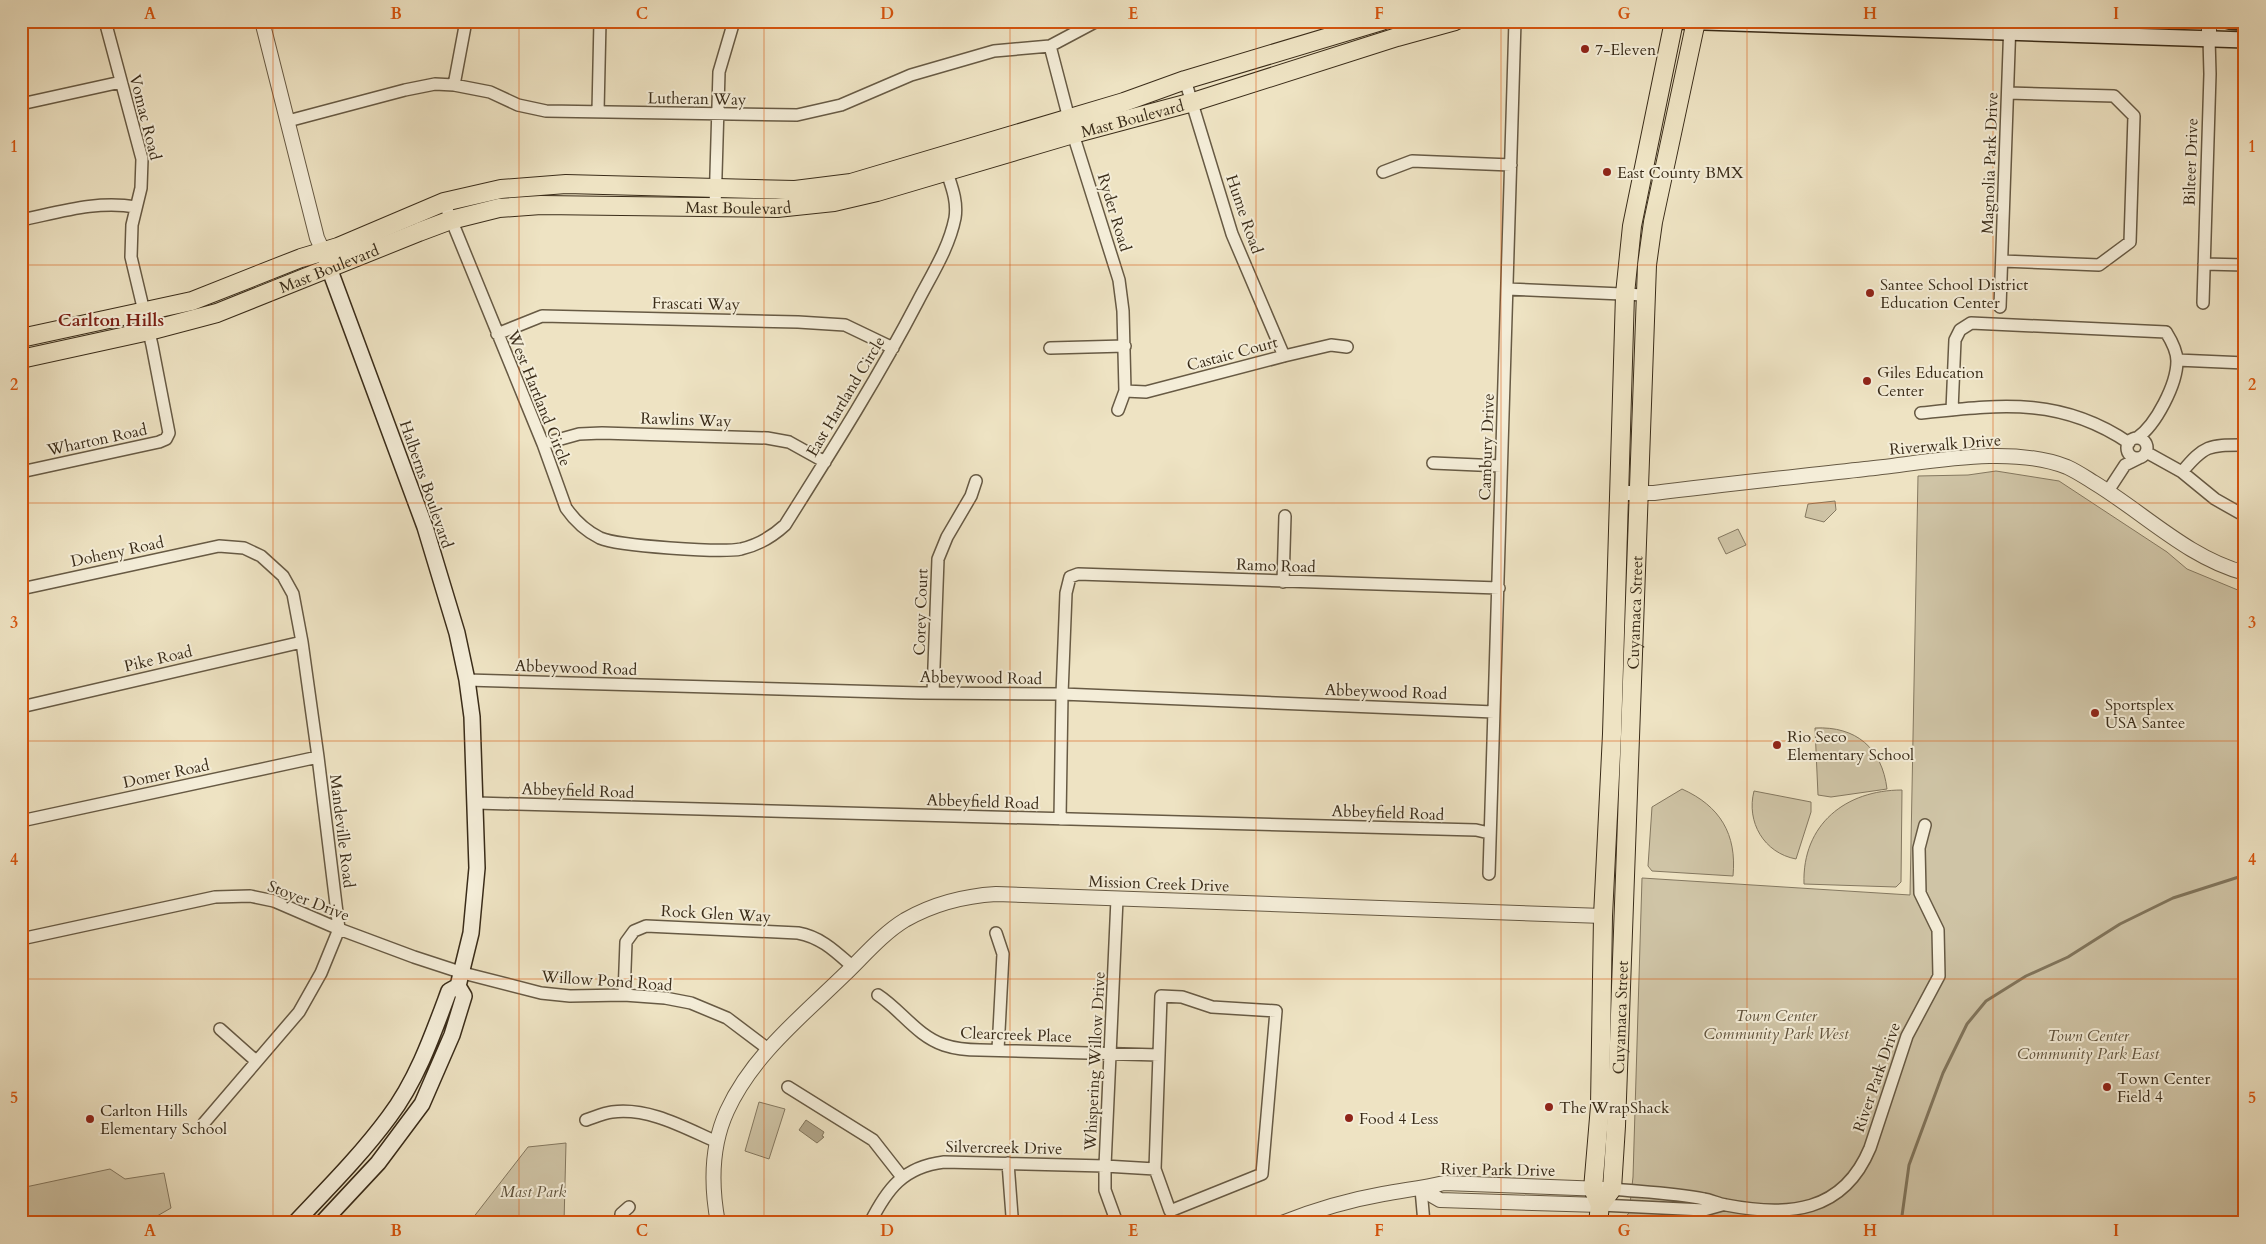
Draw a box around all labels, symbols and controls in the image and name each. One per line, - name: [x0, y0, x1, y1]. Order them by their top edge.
- text: A: [144, 3, 156, 25]
- text: B: [390, 3, 402, 25]
- text: C: [636, 3, 648, 25]
- text: D: [880, 3, 894, 25]
- text: E: [1128, 3, 1138, 25]
- text: F: [1374, 3, 1384, 25]
- text: G: [1617, 3, 1631, 25]
- text: H: [1863, 3, 1877, 25]
- text: I: [2113, 3, 2119, 25]
- place label: 7-Eleven: [1595, 39, 1656, 61]
- marker: 7-Eleven: [1579, 43, 1591, 55]
- street label: Vomac Road: [124, 72, 166, 163]
- street label: Lutheran Way: [647, 87, 747, 111]
- street label: Magnolia Park Drive: [1977, 92, 2003, 235]
- street label: Mast Boulevard: [1079, 95, 1187, 143]
- street label: Bilteer Drive: [2178, 118, 2204, 206]
- text: 1: [10, 136, 18, 158]
- text: 1: [2248, 136, 2256, 158]
- place label: East County BMX: [1617, 162, 1744, 184]
- marker: East County BMX: [1601, 166, 1613, 178]
- street label: Ryder Road: [1092, 171, 1136, 255]
- street label: Hume Road: [1220, 172, 1268, 257]
- street label: Mast Boulevard: [685, 197, 793, 220]
- street label: Mast Boulevard: [276, 239, 383, 299]
- place label: Santee School District Education Center: [1880, 274, 2028, 314]
- marker: Santee School District Education Center: [1864, 287, 1876, 299]
- street label: Frascati Way: [652, 292, 741, 316]
- district label: Carlton Hills: [58, 308, 164, 333]
- street label: West Hartland Circle: [501, 326, 576, 470]
- street label: Castaic Court: [1184, 331, 1280, 377]
- street label: East Hartland Circle: [801, 332, 891, 461]
- place label: Giles Education Center: [1877, 362, 1984, 402]
- text: 2: [10, 374, 18, 396]
- text: 2: [2248, 374, 2256, 396]
- marker: Giles Education Center: [1861, 375, 1873, 387]
- street label: Cambury Drive: [1474, 393, 1500, 501]
- street label: Rawlins Way: [640, 407, 732, 433]
- street label: Halberns Boulevard: [394, 417, 458, 552]
- street label: Wharton Road: [44, 419, 150, 461]
- street label: Riverwalk Drive: [1888, 429, 2002, 461]
- street label: Doheny Road: [69, 531, 166, 573]
- street label: Ramo Road: [1236, 554, 1317, 578]
- street label: Cuyamaca Street: [1622, 555, 1649, 670]
- street label: Corey Court: [908, 568, 934, 656]
- text: 3: [10, 612, 18, 634]
- text: 3: [2248, 612, 2256, 634]
- street label: Pike Road: [122, 640, 195, 677]
- street label: Abbeywood Road: [514, 655, 638, 681]
- street label: Abbeywood Road: [920, 666, 1043, 690]
- street label: Abbeywood Road: [1324, 679, 1448, 705]
- place label: Sportsplex USA Santee: [2105, 694, 2185, 734]
- marker: Sportsplex USA Santee: [2089, 707, 2101, 719]
- place label: Rio Seco Elementary School: [1787, 726, 1914, 766]
- marker: Rio Seco Elementary School: [1771, 739, 1783, 751]
- street label: Domer Road: [121, 754, 212, 794]
- street label: Mandeville Road: [324, 773, 360, 890]
- street label: Abbeyfield Road: [521, 778, 635, 804]
- street label: Abbeyfield Road: [926, 789, 1040, 815]
- street label: Abbeyfield Road: [1331, 800, 1445, 826]
- text: 4: [10, 849, 18, 871]
- text: 4: [2248, 849, 2256, 871]
- street label: Mission Creek Drive: [1088, 871, 1230, 897]
- street label: Stoyer Drive: [264, 875, 353, 927]
- street label: Rock Glen Way: [660, 900, 772, 928]
- street label: Cuyamaca Street: [1608, 960, 1634, 1075]
- street label: Willow Pond Road: [540, 965, 674, 997]
- street label: Whispering Willow Drive: [1079, 971, 1111, 1152]
- park label: Town Center Community Park West: [1704, 1005, 1849, 1045]
- street label: River Park Drive: [1848, 1019, 1906, 1135]
- street label: Clearcreek Place: [960, 1022, 1072, 1048]
- park label: Town Center Community Park East: [2017, 1025, 2160, 1065]
- place label: Town Center Field 4: [2117, 1068, 2211, 1108]
- marker: Town Center Field 4: [2101, 1081, 2113, 1093]
- text: 5: [10, 1087, 18, 1109]
- text: 5: [2248, 1087, 2256, 1109]
- place label: The WrapShack: [1559, 1097, 1670, 1119]
- place label: Carlton Hills Elementary School: [100, 1100, 227, 1140]
- marker: The WrapShack: [1543, 1101, 1555, 1113]
- place label: Food 4 Less: [1359, 1108, 1438, 1130]
- marker: Food 4 Less: [1343, 1112, 1355, 1124]
- marker: Carlton Hills Elementary School: [84, 1113, 96, 1125]
- street label: Silvercreek Drive: [945, 1136, 1063, 1160]
- street label: River Park Drive: [1440, 1158, 1556, 1182]
- park label: Mast Park: [500, 1181, 566, 1203]
- text: A: [144, 1220, 156, 1242]
- text: B: [390, 1220, 402, 1242]
- text: C: [636, 1220, 648, 1242]
- text: D: [880, 1220, 894, 1242]
- text: E: [1128, 1220, 1138, 1242]
- text: F: [1374, 1220, 1384, 1242]
- text: G: [1617, 1220, 1631, 1242]
- text: H: [1863, 1220, 1877, 1242]
- text: I: [2113, 1220, 2119, 1242]

